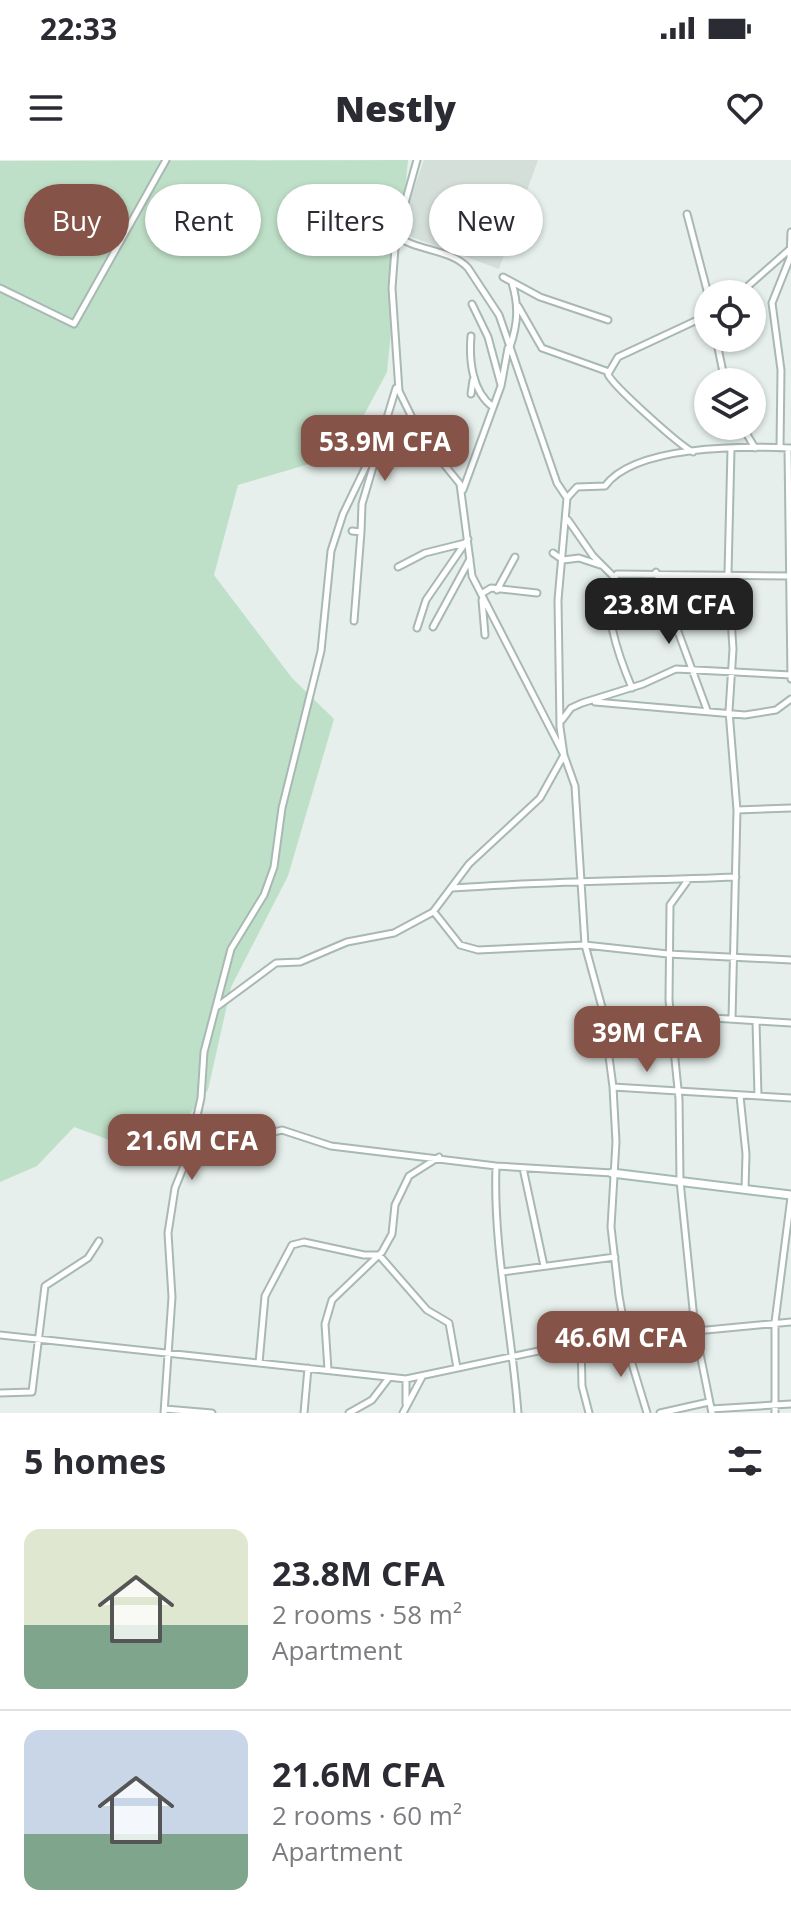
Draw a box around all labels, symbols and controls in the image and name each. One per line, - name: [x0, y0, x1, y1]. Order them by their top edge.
- text: 22:33: [40, 8, 117, 49]
- text: Nestly: [335, 84, 456, 133]
- icon: menu: [24, 86, 68, 130]
- icon: heart: [723, 86, 767, 130]
- chip: Buy: [24, 184, 129, 256]
- chip: Rent: [145, 184, 261, 256]
- chip: Filters: [277, 184, 413, 256]
- chip: New: [429, 184, 543, 256]
- map controls: [694, 280, 766, 440]
- button: locate: [694, 280, 766, 352]
- button: layers: [694, 368, 766, 440]
- pin: 53.9M CFA: [293, 415, 477, 483]
- text: 53.9M CFA: [319, 423, 451, 459]
- pin: 23.8M CFA: [577, 578, 761, 646]
- text: 23.8M CFA: [603, 586, 735, 622]
- pin: 39M CFA: [573, 1006, 721, 1074]
- text: 39M CFA: [592, 1014, 702, 1050]
- pin: 21.6M CFA: [100, 1114, 284, 1182]
- text: 21.6M CFA: [126, 1122, 258, 1158]
- pin: 46.6M CFA: [529, 1311, 713, 1379]
- text: 46.6M CFA: [555, 1319, 687, 1355]
- text: 5 homes: [24, 1438, 166, 1484]
- icon: filters: [723, 1439, 767, 1483]
- text: 23.8M CFA: [272, 1550, 445, 1596]
- icon: home: [88, 1561, 184, 1657]
- text: 2 rooms · 58 m²: [272, 1596, 462, 1632]
- text: Apartment: [272, 1632, 403, 1668]
- text: 21.6M CFA: [272, 1751, 445, 1797]
- icon: home: [88, 1762, 184, 1858]
- text: 2 rooms · 60 m²: [272, 1797, 462, 1833]
- text: Apartment: [272, 1833, 403, 1869]

